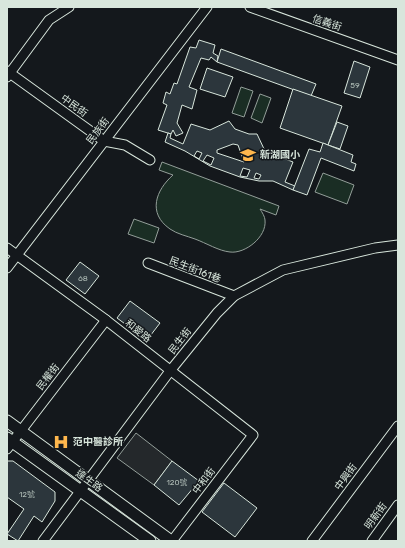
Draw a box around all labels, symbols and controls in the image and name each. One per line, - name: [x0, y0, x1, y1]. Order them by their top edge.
- street label: 信義街: [311, 13, 343, 33]
- house number: 59: [350, 81, 360, 90]
- street label: 中民街: [58, 92, 90, 120]
- street label: 民族街: [84, 115, 112, 147]
- school or university icon: 新湖國小: [239, 146, 257, 164]
- place label: 新湖國小: [260, 149, 301, 161]
- street label: 民生街161巷: [167, 255, 223, 285]
- house number: 68: [78, 274, 88, 283]
- street label: 和愛路: [123, 317, 153, 345]
- street label: 民生街: [166, 325, 194, 357]
- street label: 民權街: [34, 361, 62, 393]
- hospital icon: 范中醫診所: [52, 433, 70, 451]
- place label: 范中醫診所: [73, 436, 123, 448]
- street label: 中興街: [332, 461, 360, 493]
- street label: 中和街: [190, 465, 218, 497]
- street label: 達生路: [73, 467, 105, 495]
- house number: 120號: [166, 478, 188, 487]
- house number: 12號: [19, 490, 35, 499]
- street label: 明新街: [362, 500, 390, 532]

